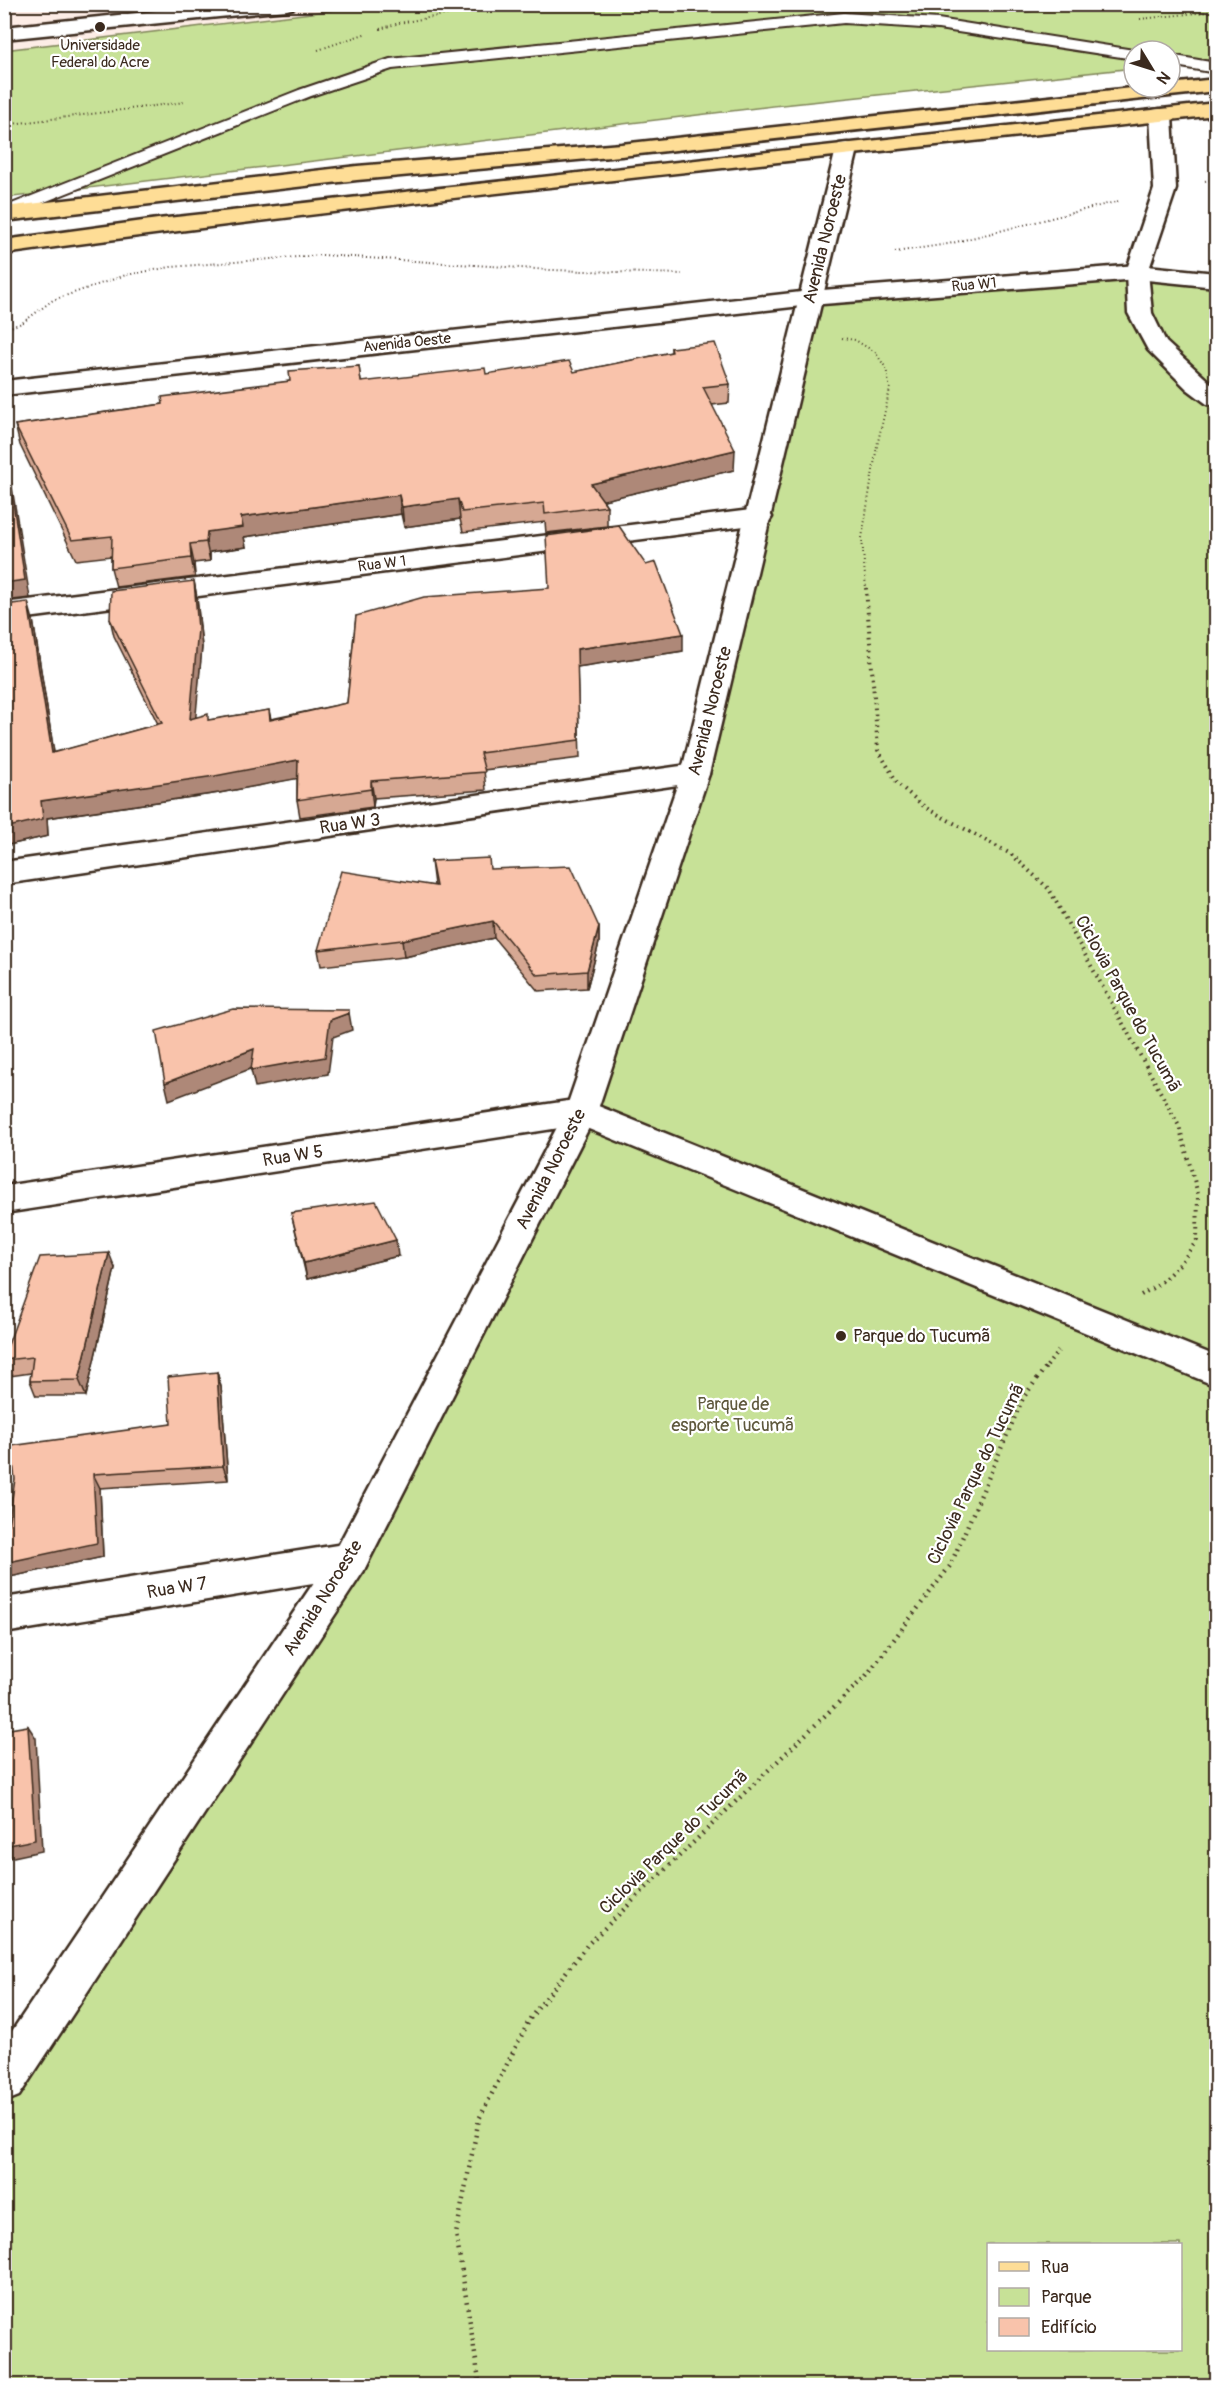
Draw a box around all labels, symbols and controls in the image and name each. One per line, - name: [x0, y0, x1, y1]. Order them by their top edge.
- marker: Universidade Federal do Acre: [93, 20, 107, 34]
- place label: Universidade Federal do Acre: [51, 36, 150, 72]
- north arrow: [1122, 39, 1182, 99]
- text: N: [1152, 67, 1174, 88]
- street label: Avenida Noroeste: [798, 172, 852, 306]
- street label: Rua W1: [951, 274, 997, 296]
- street label: Avenida Oeste: [362, 329, 453, 357]
- street label: Rua W 1: [357, 552, 407, 576]
- street label: Avenida Noroeste: [683, 644, 737, 778]
- street label: Rua W 3: [318, 808, 382, 840]
- street label: Ciclovia Parque do Tucumã: [1070, 912, 1186, 1096]
- street label: Avenida Noroeste: [511, 1105, 591, 1233]
- street label: Rua W 5: [261, 1140, 325, 1172]
- place label: Parque do Tucumã: [853, 1325, 991, 1348]
- marker: Parque do Tucumã: [834, 1329, 848, 1343]
- street label: Ciclovia Parque do Tucumã: [922, 1380, 1030, 1568]
- park label: Parque de esporte Tucumã: [672, 1393, 794, 1437]
- street label: Avenida Noroeste: [278, 1536, 368, 1660]
- street label: Rua W 7: [145, 1572, 209, 1604]
- street label: Ciclovia Parque do Tucumã: [595, 1765, 753, 1919]
- legend: [987, 2243, 1182, 2351]
- text: Rua: [1041, 2256, 1069, 2279]
- text: Parque: [1041, 2286, 1091, 2309]
- text: Edifício: [1041, 2316, 1097, 2339]

